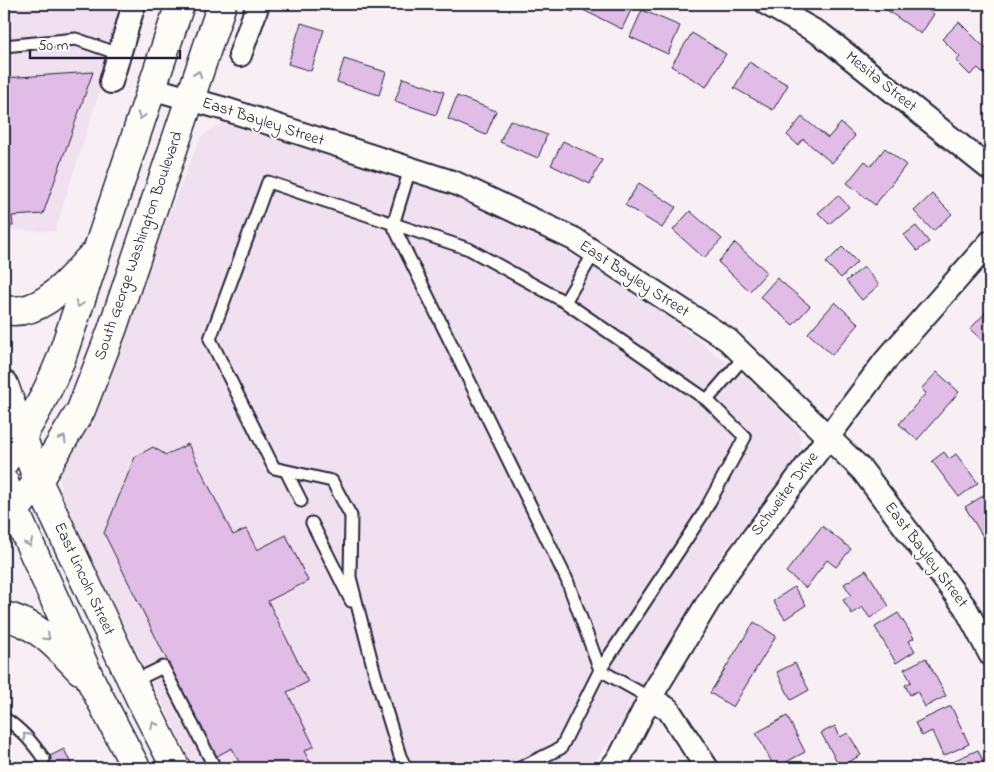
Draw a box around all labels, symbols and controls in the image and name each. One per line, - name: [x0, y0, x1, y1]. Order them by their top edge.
- scale bar: [30, 28, 180, 60]
- text: 50 m: [38, 35, 69, 57]
- street label: Mesita Street: [840, 46, 923, 119]
- one-way arrow: [192, 70, 202, 78]
- street label: East Bayley Street: [199, 91, 328, 153]
- one-way arrow: [137, 111, 147, 120]
- street label: South George Washington Boulevard: [88, 128, 190, 364]
- street label: East Bayley Street: [574, 234, 694, 324]
- one-way arrow: [75, 299, 85, 307]
- one-way arrow: [57, 435, 67, 444]
- street label: Schweiter Drive: [745, 446, 825, 541]
- street label: East Bayley Street: [878, 497, 974, 614]
- street label: East Lincoln Street: [47, 518, 121, 640]
- one-way arrow: [23, 538, 34, 547]
- one-way arrow: [41, 631, 50, 640]
- one-way arrow: [150, 721, 160, 730]
- one-way arrow: [23, 733, 32, 742]

